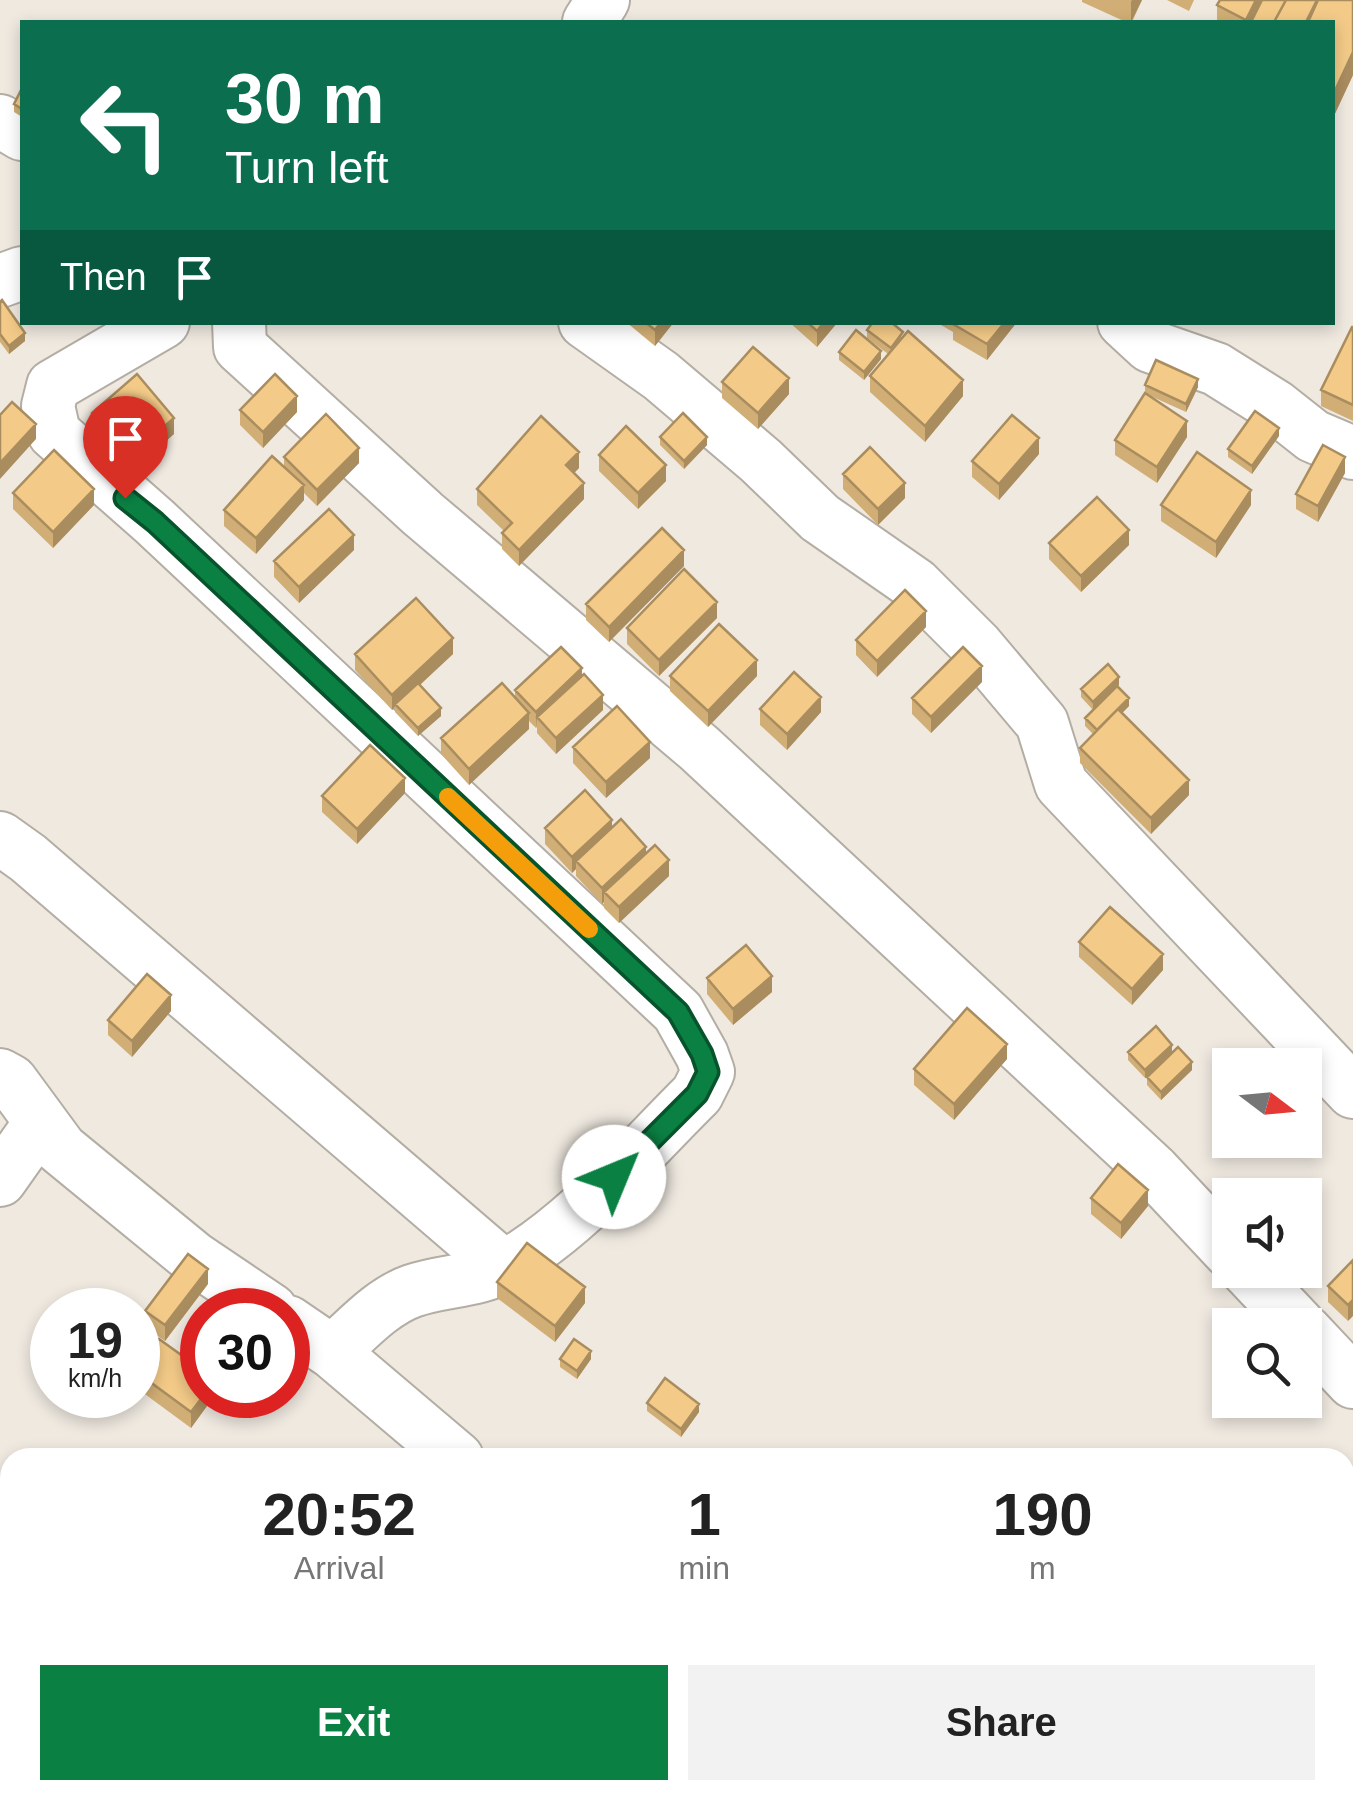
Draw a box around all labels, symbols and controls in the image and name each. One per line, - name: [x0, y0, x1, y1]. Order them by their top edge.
- icon: left: [60, 60, 190, 190]
- text: 30 m: [225, 60, 385, 138]
- text: Turn left: [225, 142, 388, 193]
- icon: arrive: [167, 250, 222, 305]
- text: Then: [60, 256, 147, 298]
- pin: [83, 396, 168, 499]
- icon: arrive: [98, 411, 153, 466]
- north arrow: [1212, 1048, 1322, 1158]
- map controls: [1212, 1048, 1322, 1418]
- position arrow: [562, 1125, 666, 1229]
- button: sound: [1212, 1178, 1322, 1288]
- speed limit sign: 30: [180, 1288, 310, 1418]
- button: search: [1212, 1308, 1322, 1418]
- text: 19: [67, 1313, 123, 1369]
- text: km/h: [68, 1364, 122, 1392]
- text: 20:52: [262, 1481, 416, 1548]
- text: 1: [687, 1481, 721, 1548]
- text: 190: [992, 1481, 1093, 1548]
- text: Arrival: [294, 1550, 385, 1586]
- text: min: [678, 1550, 730, 1586]
- text: m: [1029, 1550, 1056, 1586]
- button: Exit: [40, 1665, 668, 1780]
- button: Share: [688, 1665, 1315, 1780]

